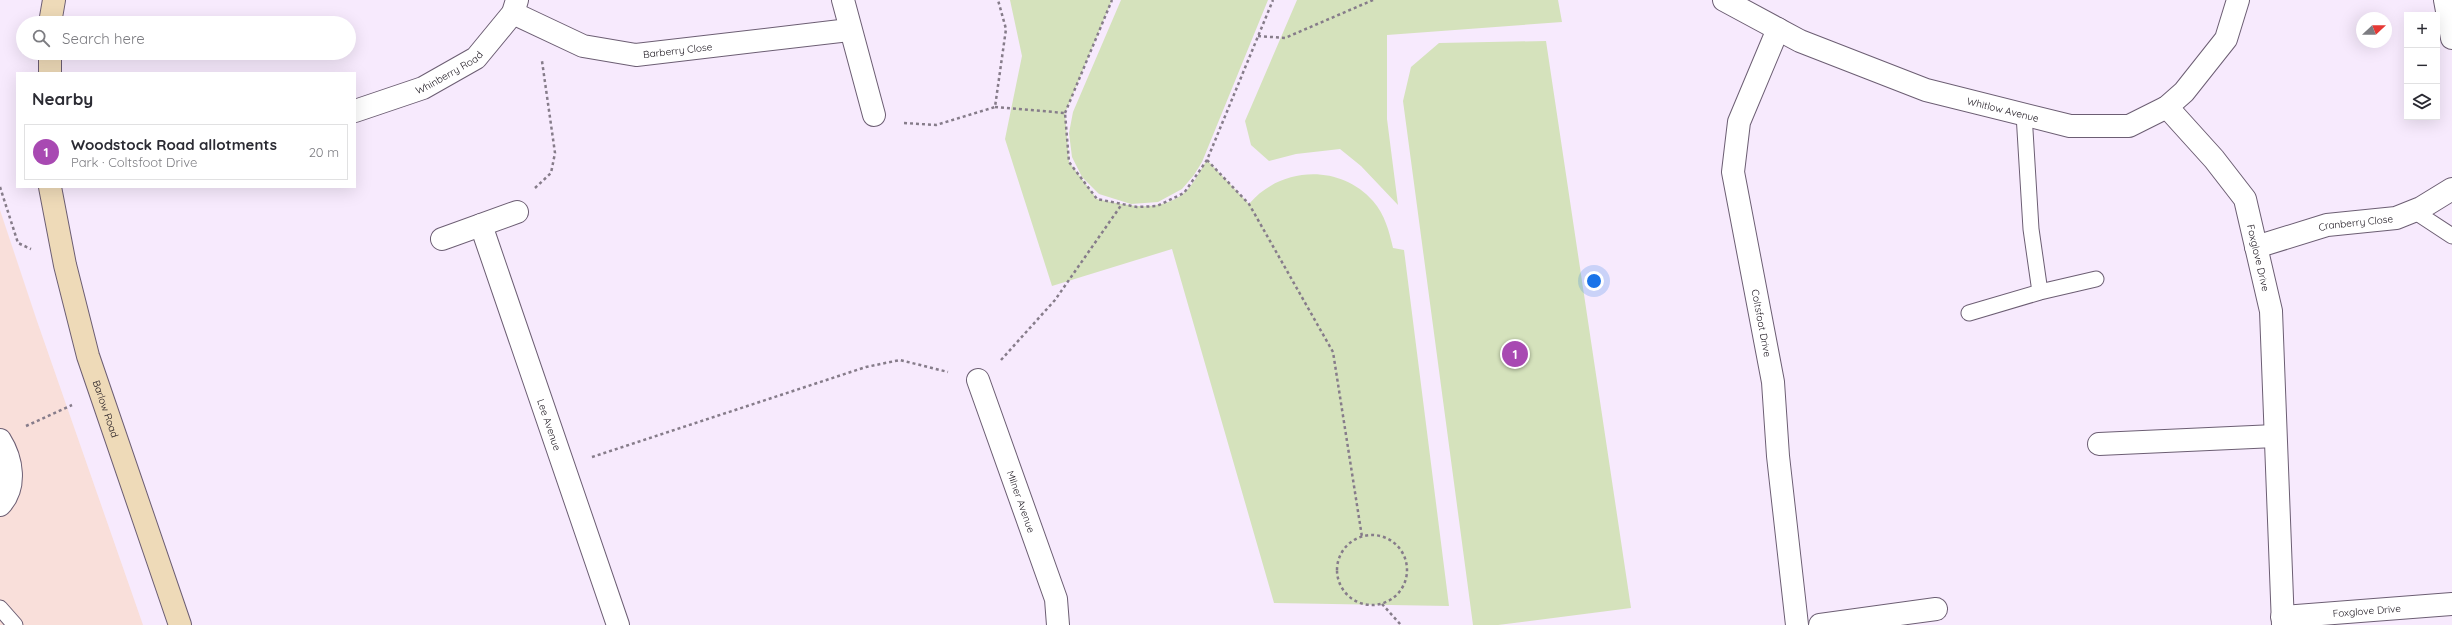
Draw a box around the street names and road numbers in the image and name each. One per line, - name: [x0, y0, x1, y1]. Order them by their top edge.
- street label: Barberry Close: [642, 40, 713, 61]
- street label: Whinberry Road: [414, 48, 486, 97]
- street label: Whitlow Avenue: [1966, 94, 2041, 125]
- street label: Cranberry Close: [2317, 212, 2394, 234]
- street label: Foxglove Drive: [2245, 223, 2273, 293]
- street label: Coltsfoot Drive: [1749, 288, 1775, 358]
- street label: Barlow Road: [90, 378, 122, 439]
- street label: Lee Avenue: [535, 397, 564, 452]
- street label: Milner Avenue: [1004, 469, 1038, 535]
- street label: Foxglove Drive: [2332, 601, 2402, 620]

